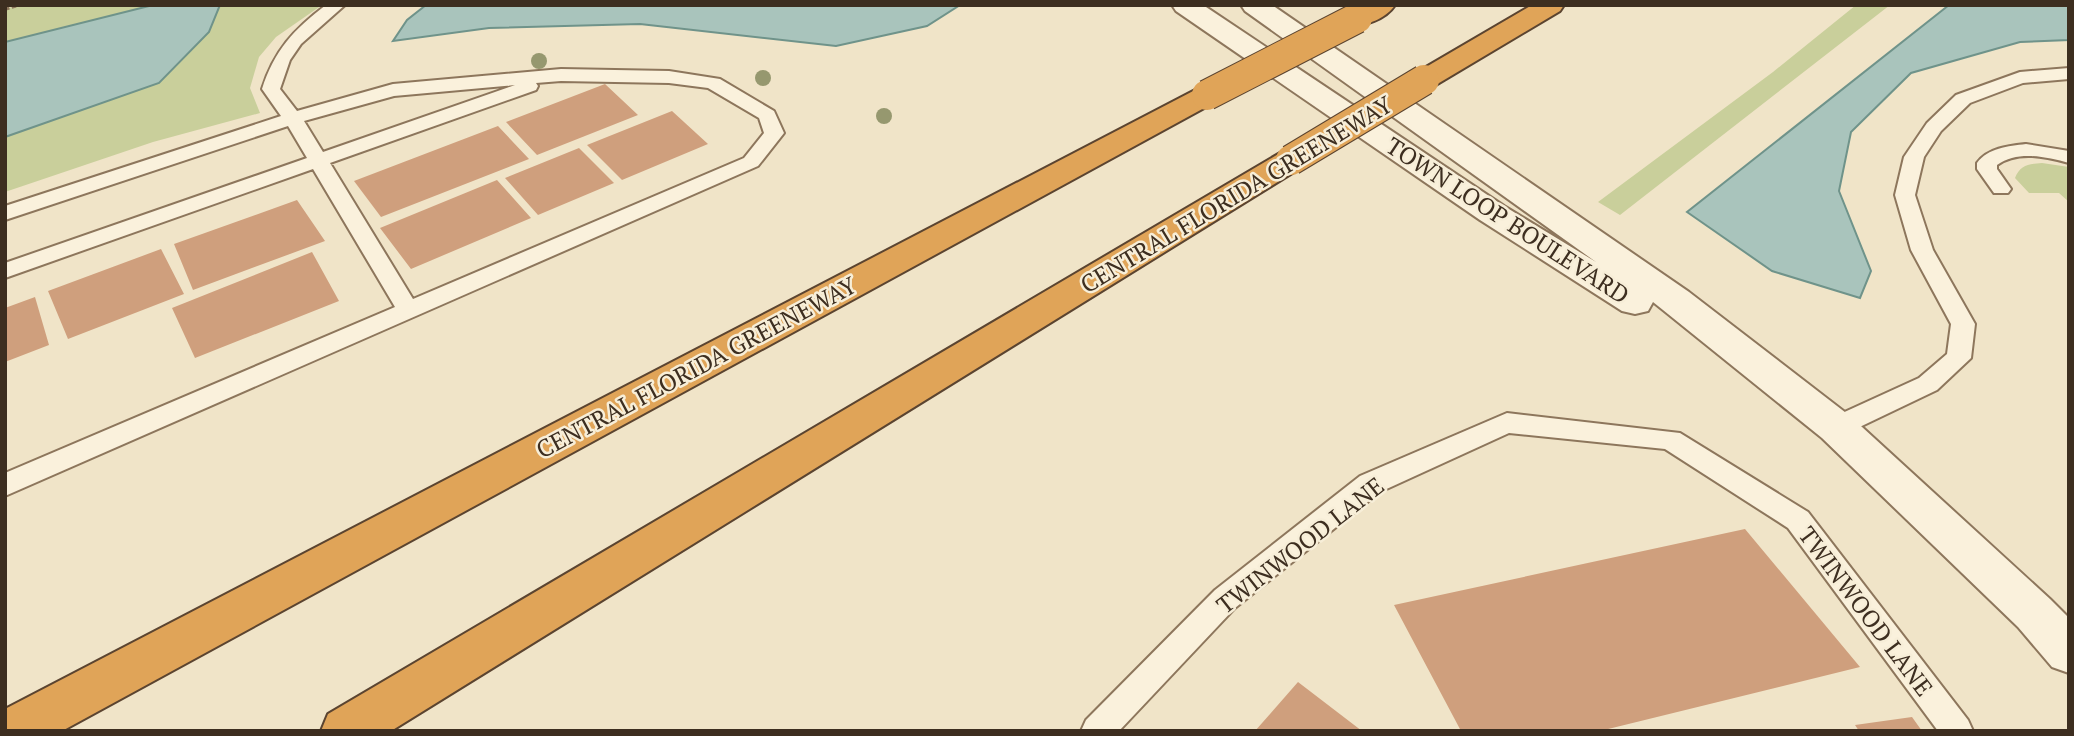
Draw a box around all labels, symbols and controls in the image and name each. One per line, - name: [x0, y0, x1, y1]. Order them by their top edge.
- street label: CENTRAL FLORIDA GREENEWAY: [1074, 88, 1398, 300]
- street label: TOWN LOOP BOULEVARD: [1380, 129, 1636, 311]
- street label: CENTRAL FLORIDA GREENEWAY: [530, 269, 862, 465]
- street label: TWINWOOD LANE: [1210, 469, 1390, 621]
- street label: TWINWOOD LANE: [1792, 520, 1940, 702]

